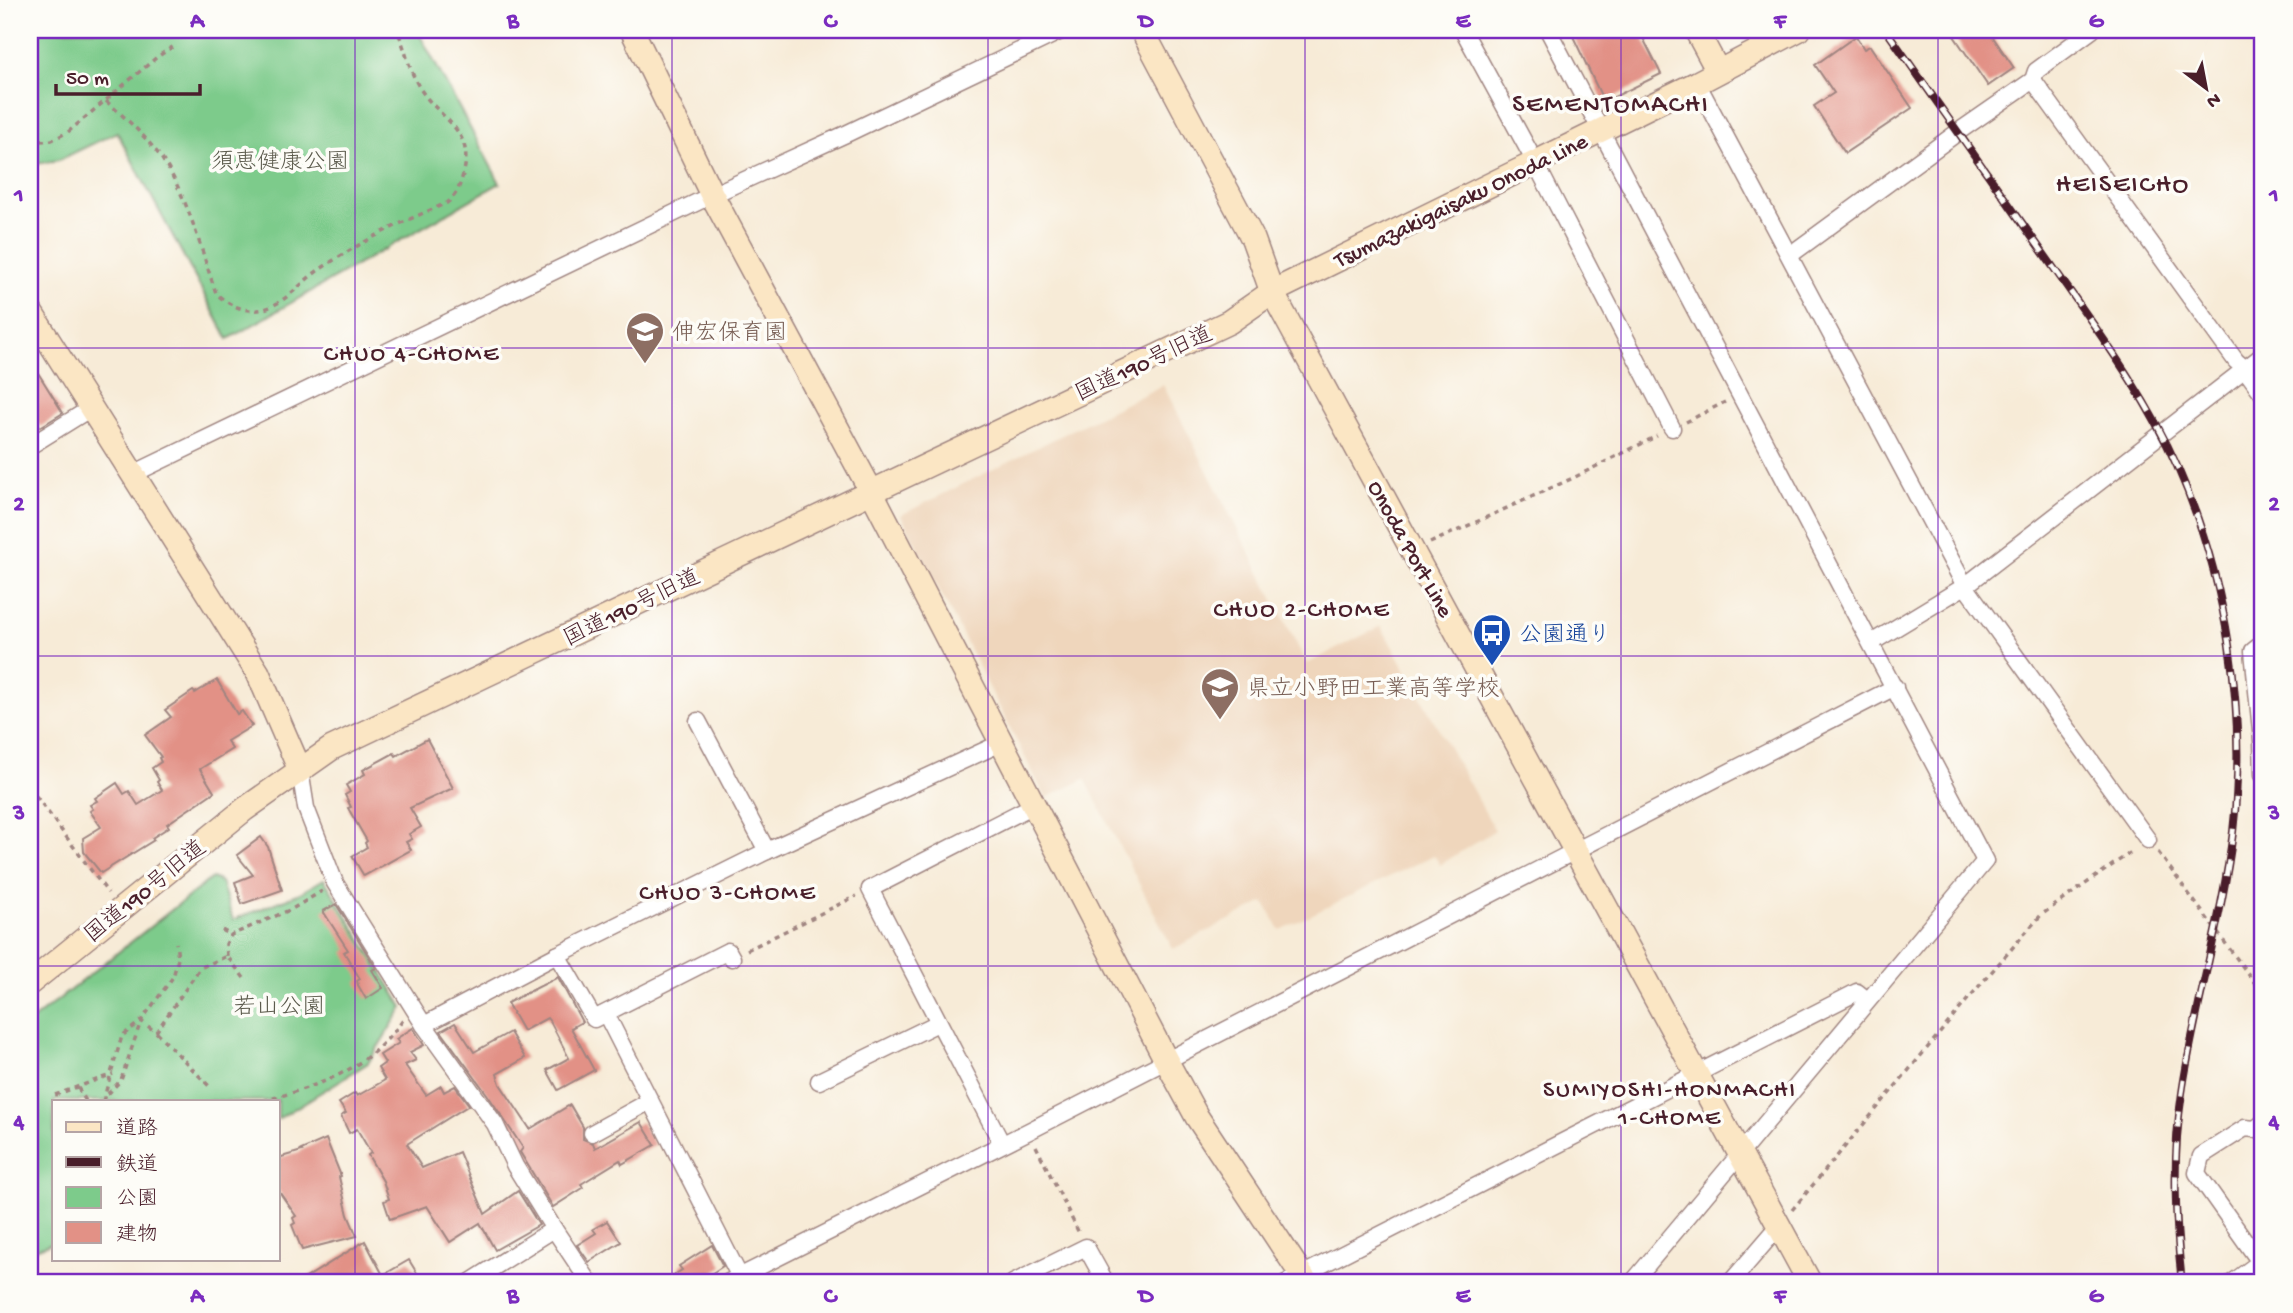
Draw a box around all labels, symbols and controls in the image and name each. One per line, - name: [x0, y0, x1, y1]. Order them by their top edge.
- text: A: [189, 9, 205, 36]
- text: B: [506, 9, 520, 36]
- text: C: [824, 9, 839, 36]
- text: D: [1137, 9, 1155, 36]
- text: E: [1456, 9, 1472, 36]
- text: F: [1773, 9, 1788, 36]
- text: G: [2089, 9, 2105, 36]
- scale bar: [56, 52, 200, 96]
- north arrow: [2170, 52, 2240, 122]
- text: 50 m: [66, 68, 109, 93]
- text: N: [2202, 86, 2225, 112]
- district label: SEMENTOMACHI: [1512, 91, 1710, 122]
- street label: Tsumazakigaisaku Onoda Line: [1329, 128, 1594, 276]
- park label: 須恵健康公園: [211, 149, 349, 177]
- district label: HEISEICHO: [2056, 171, 2190, 202]
- text: 1: [13, 183, 24, 210]
- text: 1: [2268, 183, 2279, 210]
- school or university icon: 伸宏保育園: [624, 310, 666, 365]
- place label: 伸宏保育園: [672, 320, 787, 348]
- street label: 国道190号旧道: [1071, 321, 1218, 409]
- district label: CHUO 4-CHOME: [324, 341, 500, 370]
- street label: Onoda Port Line: [1360, 477, 1458, 624]
- text: 2: [13, 492, 25, 519]
- text: 2: [2268, 492, 2280, 519]
- street label: 国道190号旧道: [559, 563, 705, 654]
- district label: CHUO 2-CHOME: [1214, 597, 1390, 626]
- bus stop icon: 公園通り: [1471, 612, 1513, 667]
- place label: 公園通り: [1519, 623, 1611, 650]
- school or university icon: 県立小野田工業高等学校: [1199, 666, 1241, 721]
- place label: 県立小野田工業高等学校: [1247, 676, 1500, 704]
- text: 3: [12, 801, 25, 828]
- text: 3: [2267, 801, 2280, 828]
- street label: 国道190号旧道: [79, 835, 213, 950]
- district label: CHUO 3-CHOME: [639, 880, 817, 909]
- park label: 若山公園: [233, 994, 325, 1022]
- district label: SUMIYOSHI-HONMACHI 1-CHOME: [1543, 1077, 1797, 1134]
- legend: [52, 1100, 280, 1260]
- text: 4: [13, 1110, 25, 1137]
- text: 4: [2268, 1110, 2280, 1137]
- text: 道路: [116, 1117, 158, 1143]
- text: 鉄道: [116, 1153, 158, 1179]
- text: 公園: [116, 1188, 158, 1213]
- text: 建物: [116, 1223, 158, 1249]
- text: A: [189, 1284, 205, 1311]
- text: B: [506, 1284, 520, 1311]
- text: C: [824, 1284, 839, 1311]
- text: D: [1137, 1284, 1155, 1311]
- text: E: [1456, 1284, 1472, 1311]
- text: F: [1773, 1284, 1788, 1311]
- text: G: [2089, 1284, 2105, 1311]

